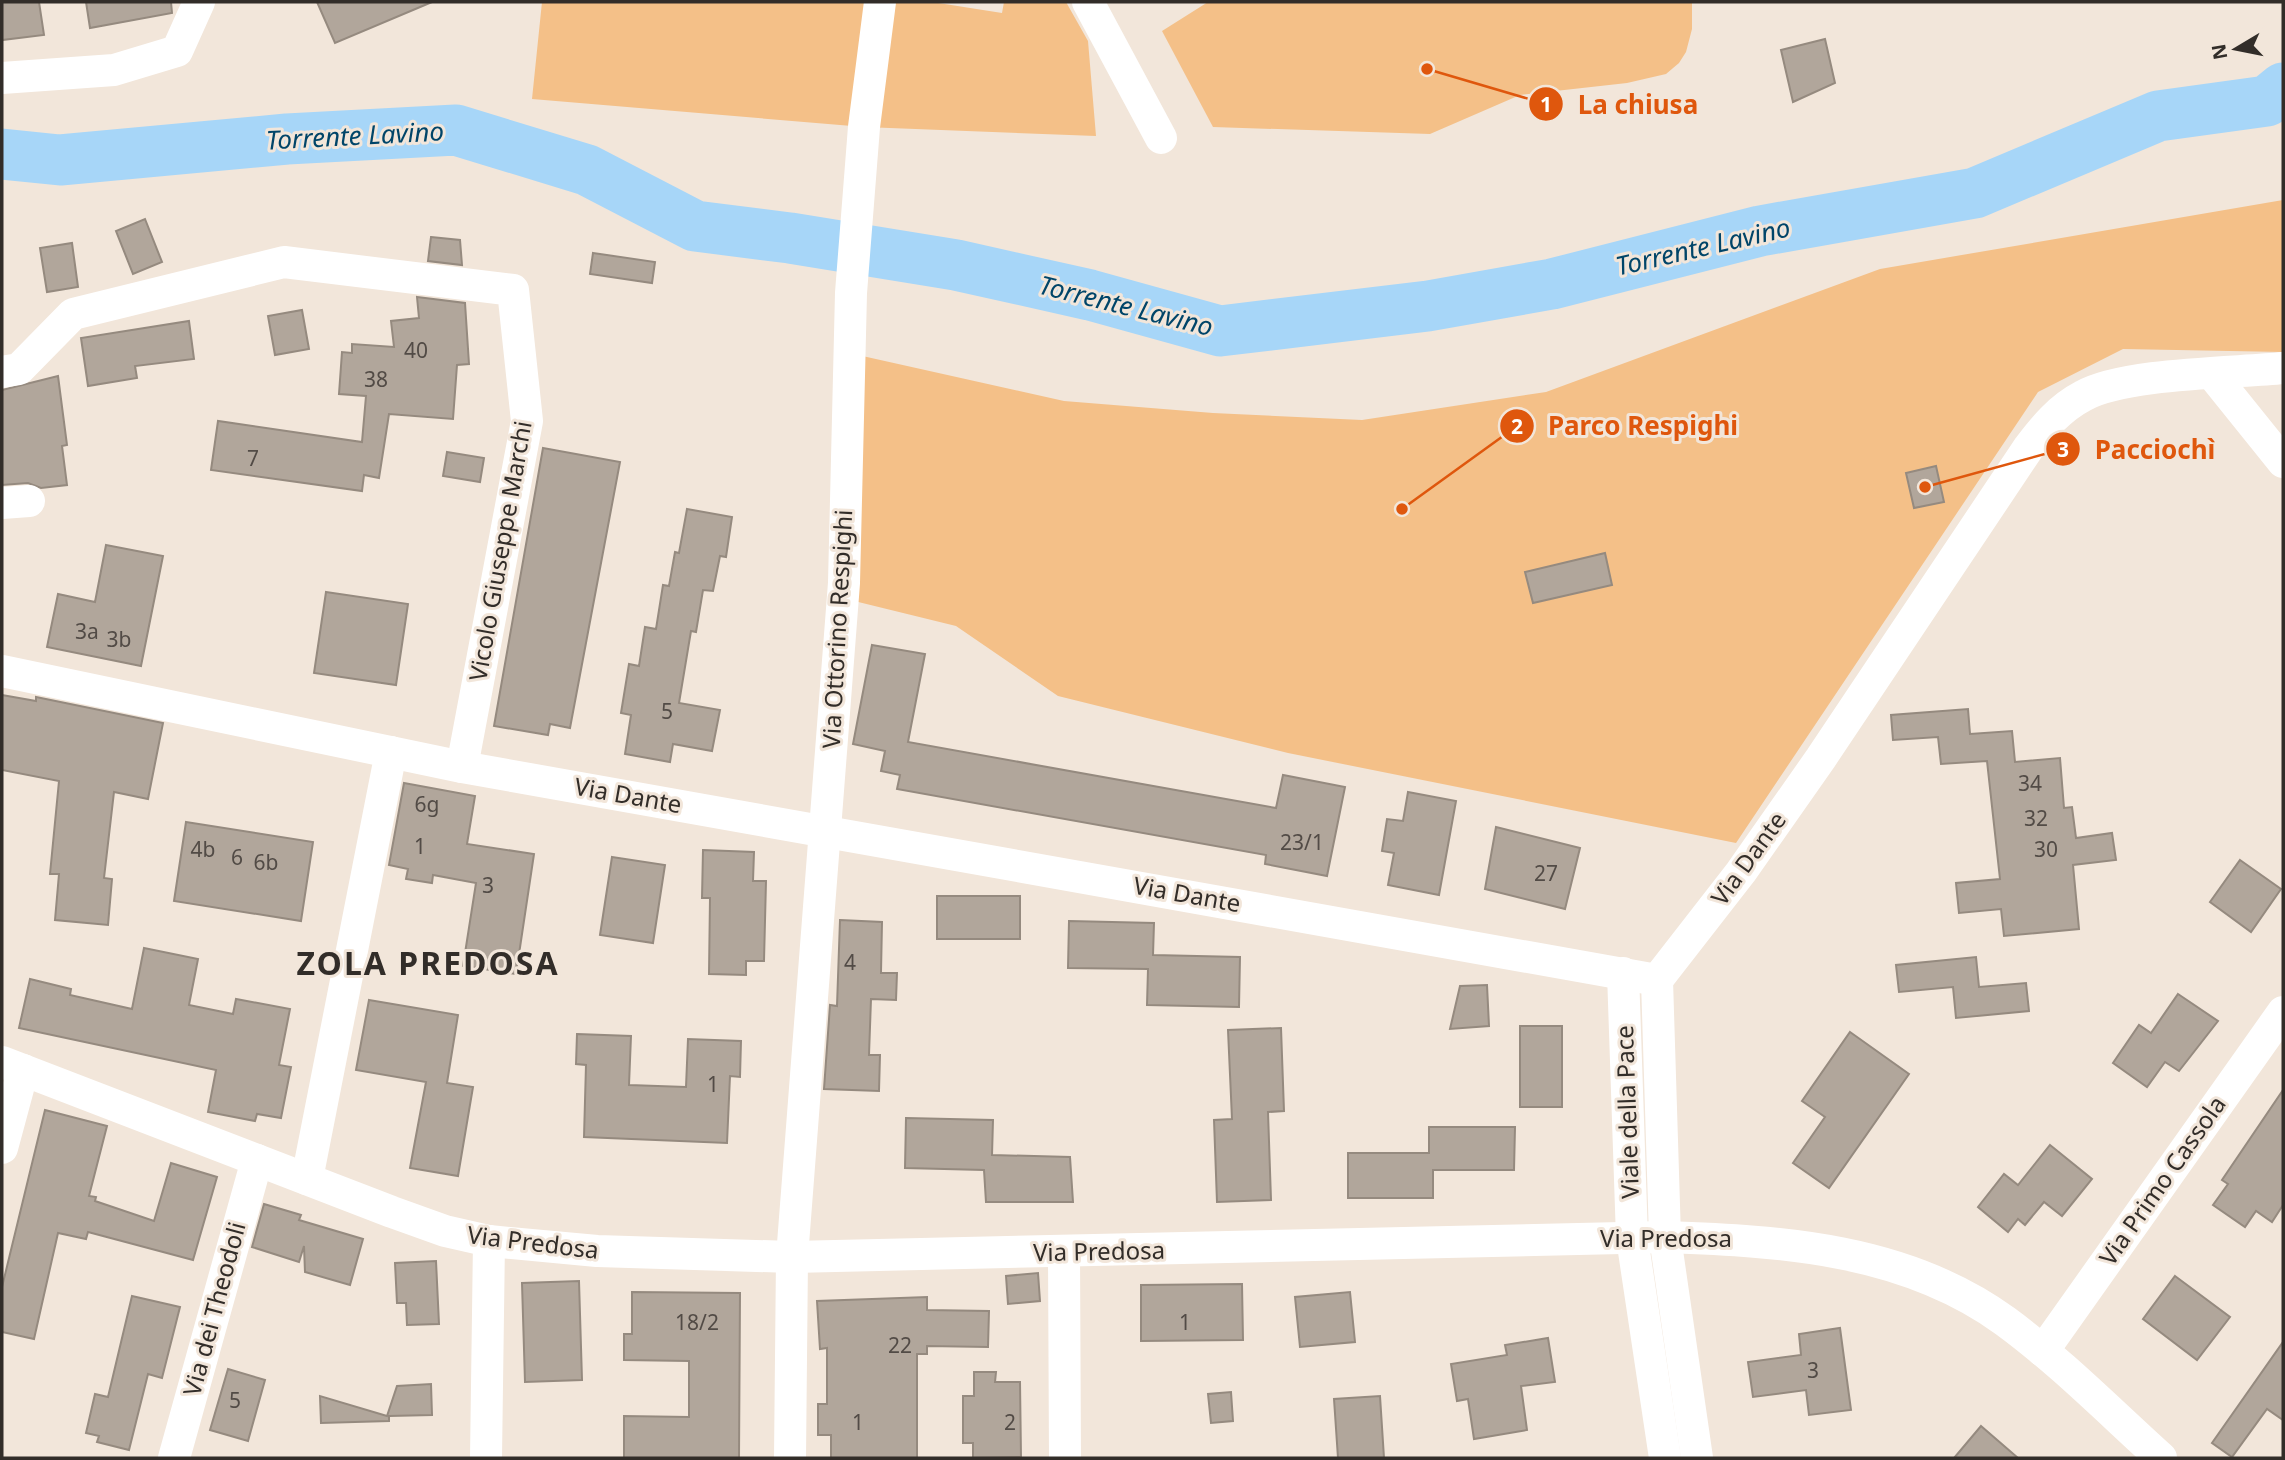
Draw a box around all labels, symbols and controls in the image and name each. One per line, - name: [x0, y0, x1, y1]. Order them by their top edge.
- north arrow: [2201, 14, 2271, 84]
- text: N: [2205, 42, 2233, 62]
- callout: La chiusa: [1529, 81, 1712, 128]
- text: La chiusa: [1578, 86, 1698, 122]
- text: 1: [1540, 90, 1552, 118]
- water label: Torrente Lavino: [265, 112, 445, 158]
- water label: Torrente Lavino: [1612, 208, 1794, 284]
- water label: Torrente Lavino: [1035, 266, 1217, 344]
- house number: 40: [404, 336, 428, 364]
- house number: 38: [364, 365, 388, 393]
- callout: Parco Respighi: [1499, 403, 1752, 450]
- text: Parco Respighi: [1548, 407, 1738, 443]
- text: 2: [1511, 412, 1523, 440]
- street label: Vicolo Giuseppe Marchi: [460, 418, 539, 683]
- callout: Pacciochì: [2046, 426, 2229, 473]
- text: Pacciochì: [2095, 431, 2216, 467]
- text: 3: [2057, 435, 2069, 463]
- house number: 7: [247, 444, 259, 472]
- street label: Via Ottorino Respighi: [814, 509, 859, 749]
- house number: 3a: [75, 617, 99, 645]
- house number: 3b: [107, 625, 131, 653]
- house number: 5: [661, 697, 673, 725]
- street label: Via Dante: [572, 769, 684, 820]
- house number: 34: [2018, 769, 2042, 797]
- house number: 6g: [415, 790, 439, 818]
- house number: 32: [2024, 804, 2048, 832]
- street label: Via Dante: [1703, 805, 1793, 912]
- house number: 23/1: [1280, 828, 1324, 856]
- house number: 1: [414, 832, 426, 860]
- house number: 4b: [191, 835, 215, 863]
- house number: 30: [2034, 835, 2058, 863]
- house number: 6: [231, 843, 243, 871]
- house number: 6b: [254, 848, 278, 876]
- house number: 27: [1534, 859, 1558, 887]
- street label: Via Dante: [1131, 868, 1243, 919]
- house number: 3: [482, 871, 494, 899]
- district label: ZOLA PREDOSA: [296, 941, 560, 984]
- house number: 4: [844, 948, 856, 976]
- street label: Viale della Pace: [1607, 1025, 1646, 1199]
- house number: 1: [707, 1070, 719, 1098]
- street label: Via Primo Cassola: [2091, 1089, 2233, 1271]
- street label: Via Predosa: [466, 1217, 601, 1266]
- street label: Via dei Theodoli: [174, 1218, 253, 1399]
- street label: Via Predosa: [1600, 1221, 1732, 1254]
- street label: Via Predosa: [1033, 1233, 1165, 1268]
- house number: 18/2: [675, 1308, 719, 1336]
- house number: 1: [1179, 1308, 1191, 1336]
- house number: 22: [888, 1331, 912, 1359]
- house number: 3: [1807, 1356, 1819, 1384]
- house number: 5: [229, 1386, 241, 1414]
- house number: 1: [852, 1408, 864, 1436]
- house number: 2: [1004, 1408, 1016, 1436]

